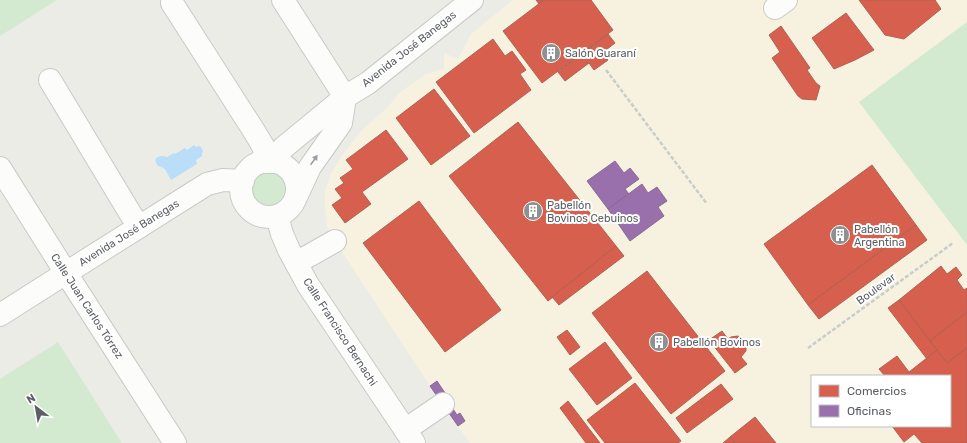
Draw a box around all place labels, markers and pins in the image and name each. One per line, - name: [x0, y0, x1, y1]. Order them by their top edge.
- building icon: Salón Guaraní: [540, 42, 562, 64]
- place label: Salón Guaraní: [565, 47, 637, 60]
- place label: Pabellón Bovinos Cebuinos: [547, 199, 639, 225]
- building icon: Pabellón Bovinos Cebuinos: [522, 200, 544, 222]
- place label: Pabellón Argentina: [854, 223, 904, 249]
- building icon: Pabellón Argentina: [829, 224, 851, 246]
- building icon: Pabellón Bovinos: [648, 331, 670, 353]
- place label: Pabellón Bovinos: [673, 336, 761, 349]

